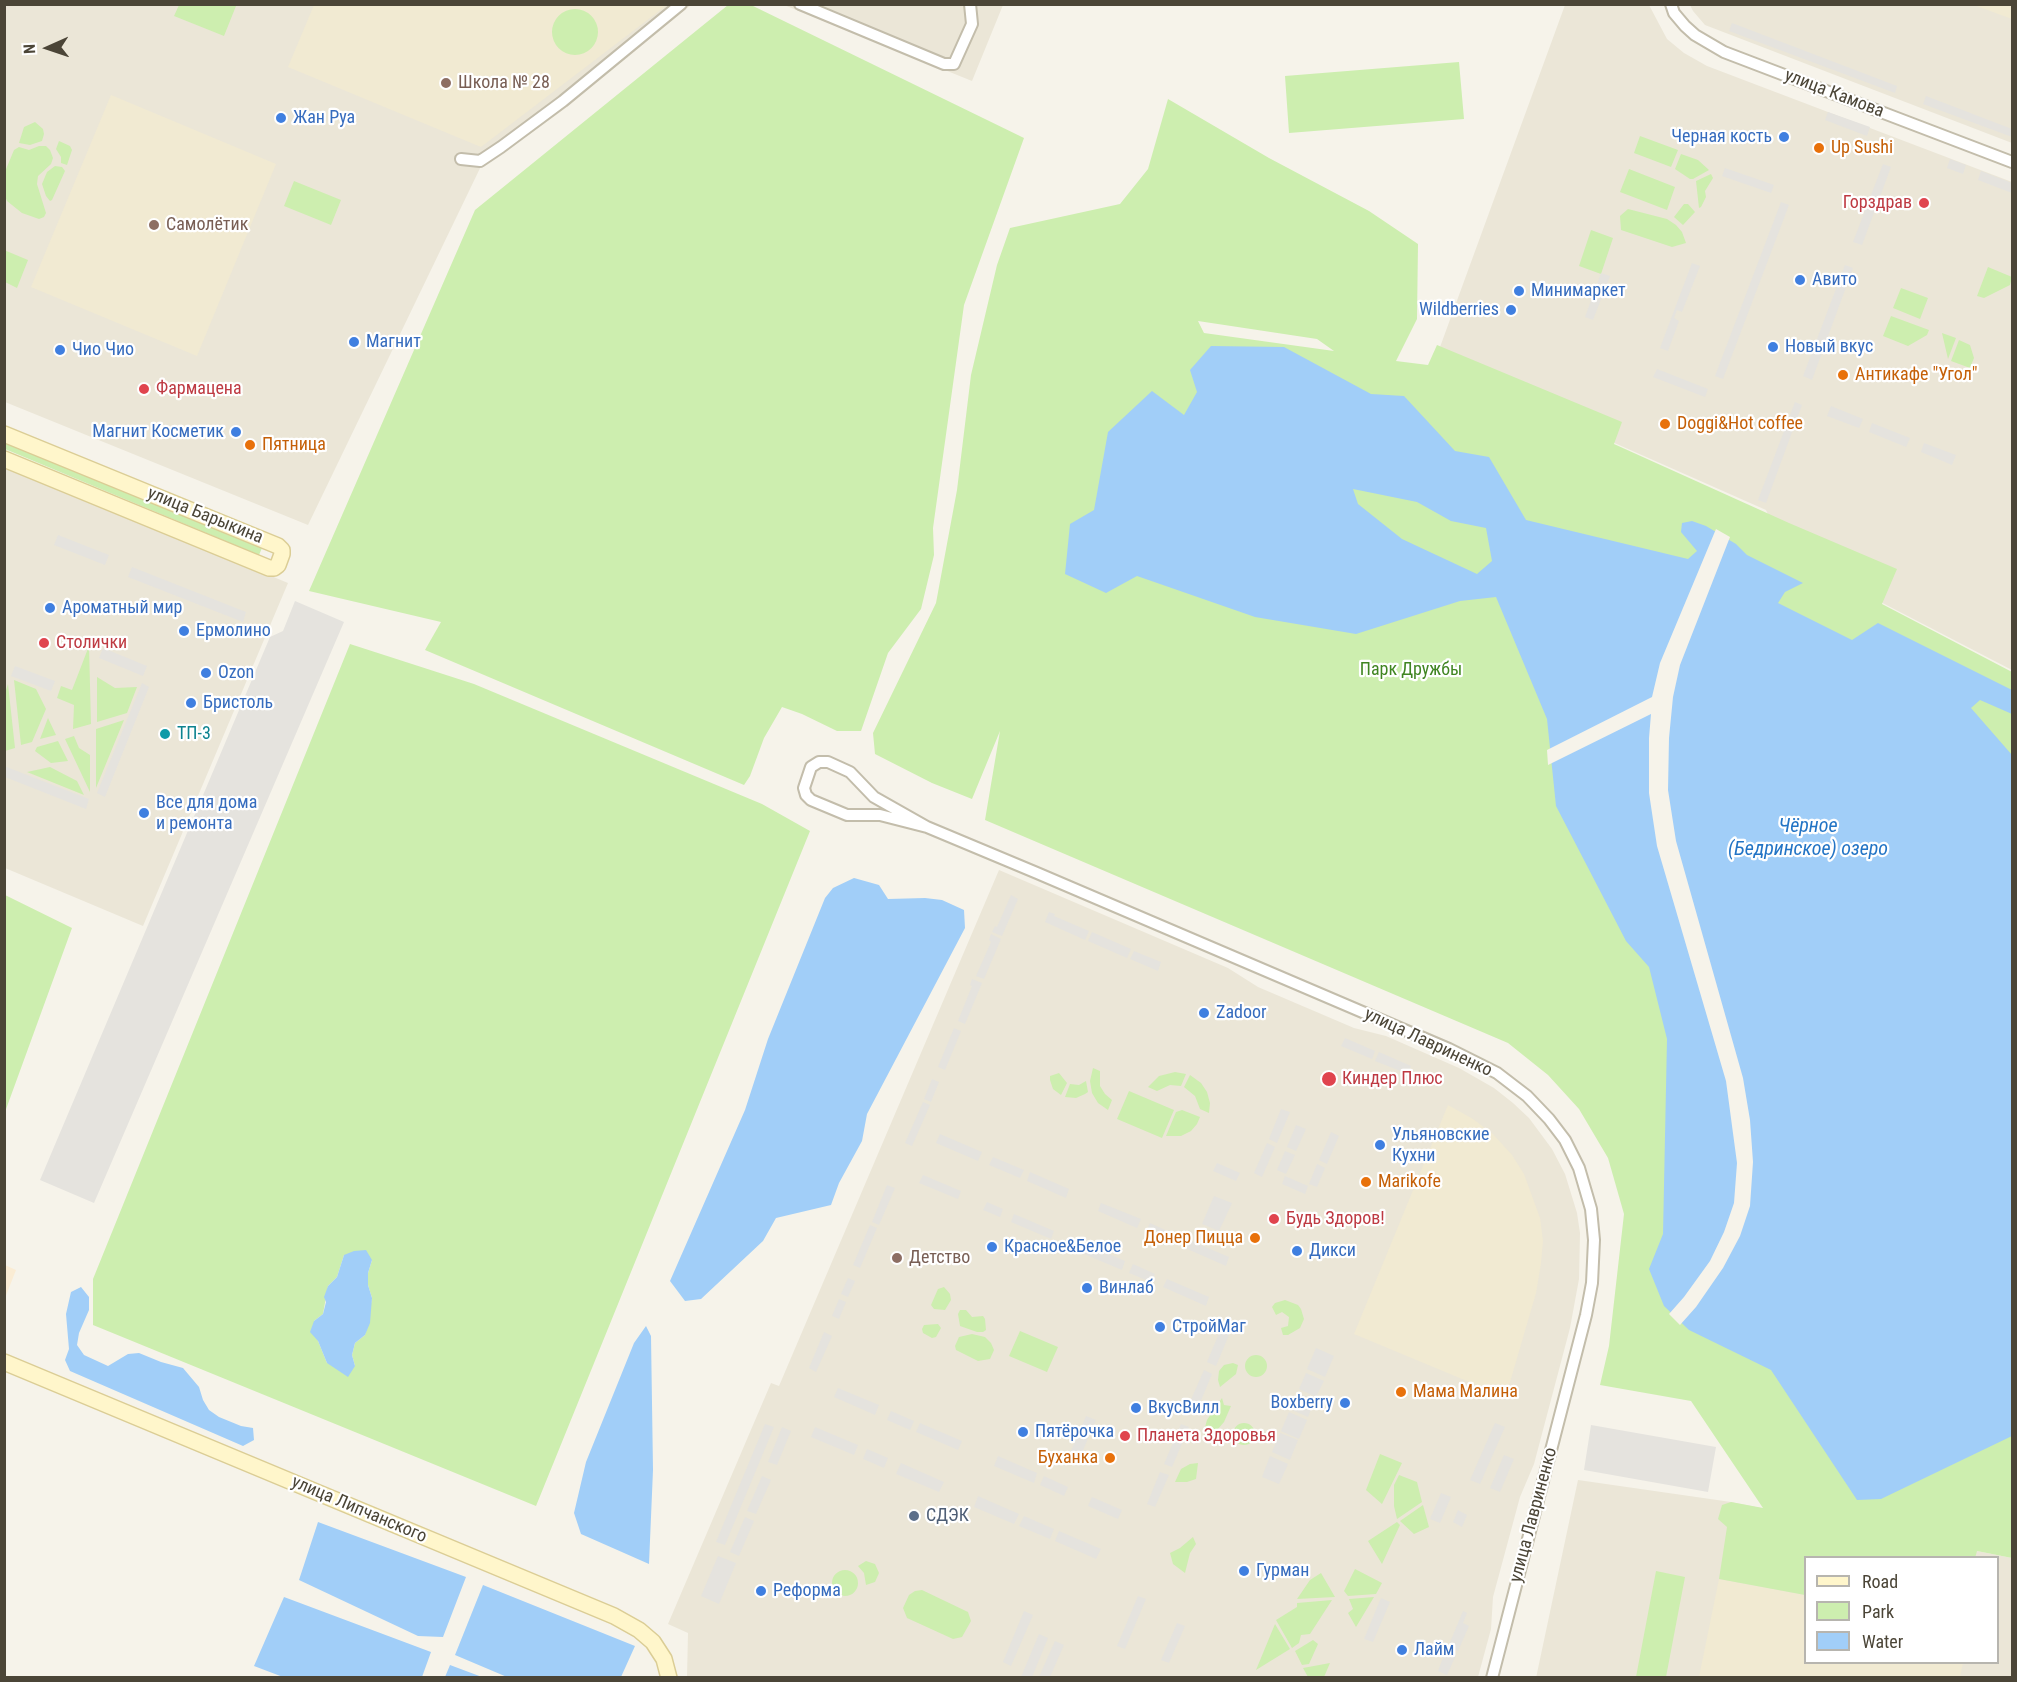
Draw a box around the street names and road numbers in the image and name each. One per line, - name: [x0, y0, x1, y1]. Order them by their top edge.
- street label: улица Камова: [1781, 65, 1887, 123]
- street label: улица Барыкина: [144, 483, 266, 549]
- street label: улица Лавриненко: [1361, 1004, 1495, 1082]
- street label: улица Лавриненко: [1506, 1445, 1562, 1585]
- street label: улица Липчанского: [288, 1472, 430, 1548]

